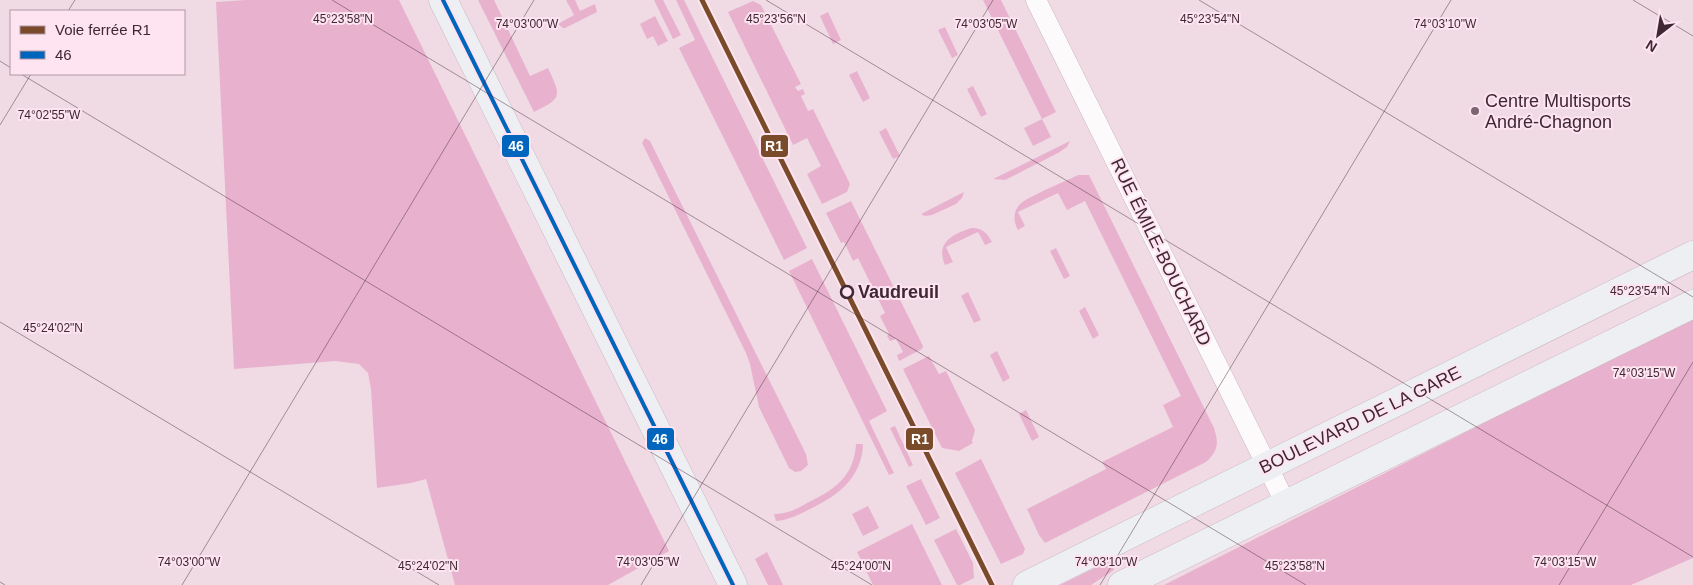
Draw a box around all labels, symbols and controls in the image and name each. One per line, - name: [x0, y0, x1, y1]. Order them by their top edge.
- legend: [10, 10, 185, 75]
- north arrow: [1633, 10, 1683, 60]
- text: 45°23'58"N: [313, 12, 373, 26]
- text: 45°23'56"N: [746, 12, 806, 26]
- text: 45°23'54"N: [1180, 12, 1240, 26]
- text: 74°03'00"W: [496, 17, 559, 31]
- text: 74°03'05"W: [955, 17, 1018, 31]
- text: 74°03'10"W: [1414, 17, 1477, 31]
- text: Voie ferrée R1: [55, 21, 151, 38]
- text: N: [1643, 37, 1660, 56]
- text: 46: [55, 46, 72, 63]
- place label: Centre Multisports André-Chagnon: [1485, 91, 1631, 132]
- marker: Centre Multisports André-Chagnon: [1469, 105, 1481, 117]
- text: 74°02'55"W: [18, 108, 81, 122]
- line badge: 46: [501, 134, 530, 158]
- line badge: R1: [760, 134, 789, 158]
- text: 46: [508, 138, 524, 154]
- text: R1: [765, 138, 783, 154]
- street label: RUE ÉMILE-BOUCHARD: [1107, 155, 1215, 349]
- place label: Vaudreuil: [858, 282, 939, 302]
- text: 45°23'54"N: [1610, 284, 1670, 298]
- marker: Vaudreuil: [840, 285, 854, 299]
- text: 45°24'02"N: [23, 321, 83, 335]
- street label: BOULEVARD DE LA GARE: [1256, 362, 1464, 478]
- text: 74°03'15"W: [1613, 366, 1676, 380]
- line badge: 46: [646, 427, 675, 451]
- line badge: R1: [905, 427, 934, 451]
- text: 46: [652, 431, 668, 447]
- text: R1: [911, 431, 929, 447]
- text: 74°03'00"W: [158, 555, 221, 569]
- text: 74°03'05"W: [617, 555, 680, 569]
- text: 74°03'10"W: [1075, 555, 1138, 569]
- text: 74°03'15"W: [1534, 555, 1597, 569]
- text: 45°24'02"N: [398, 559, 458, 573]
- text: 45°24'00"N: [831, 559, 891, 573]
- text: 45°23'58"N: [1265, 559, 1325, 573]

